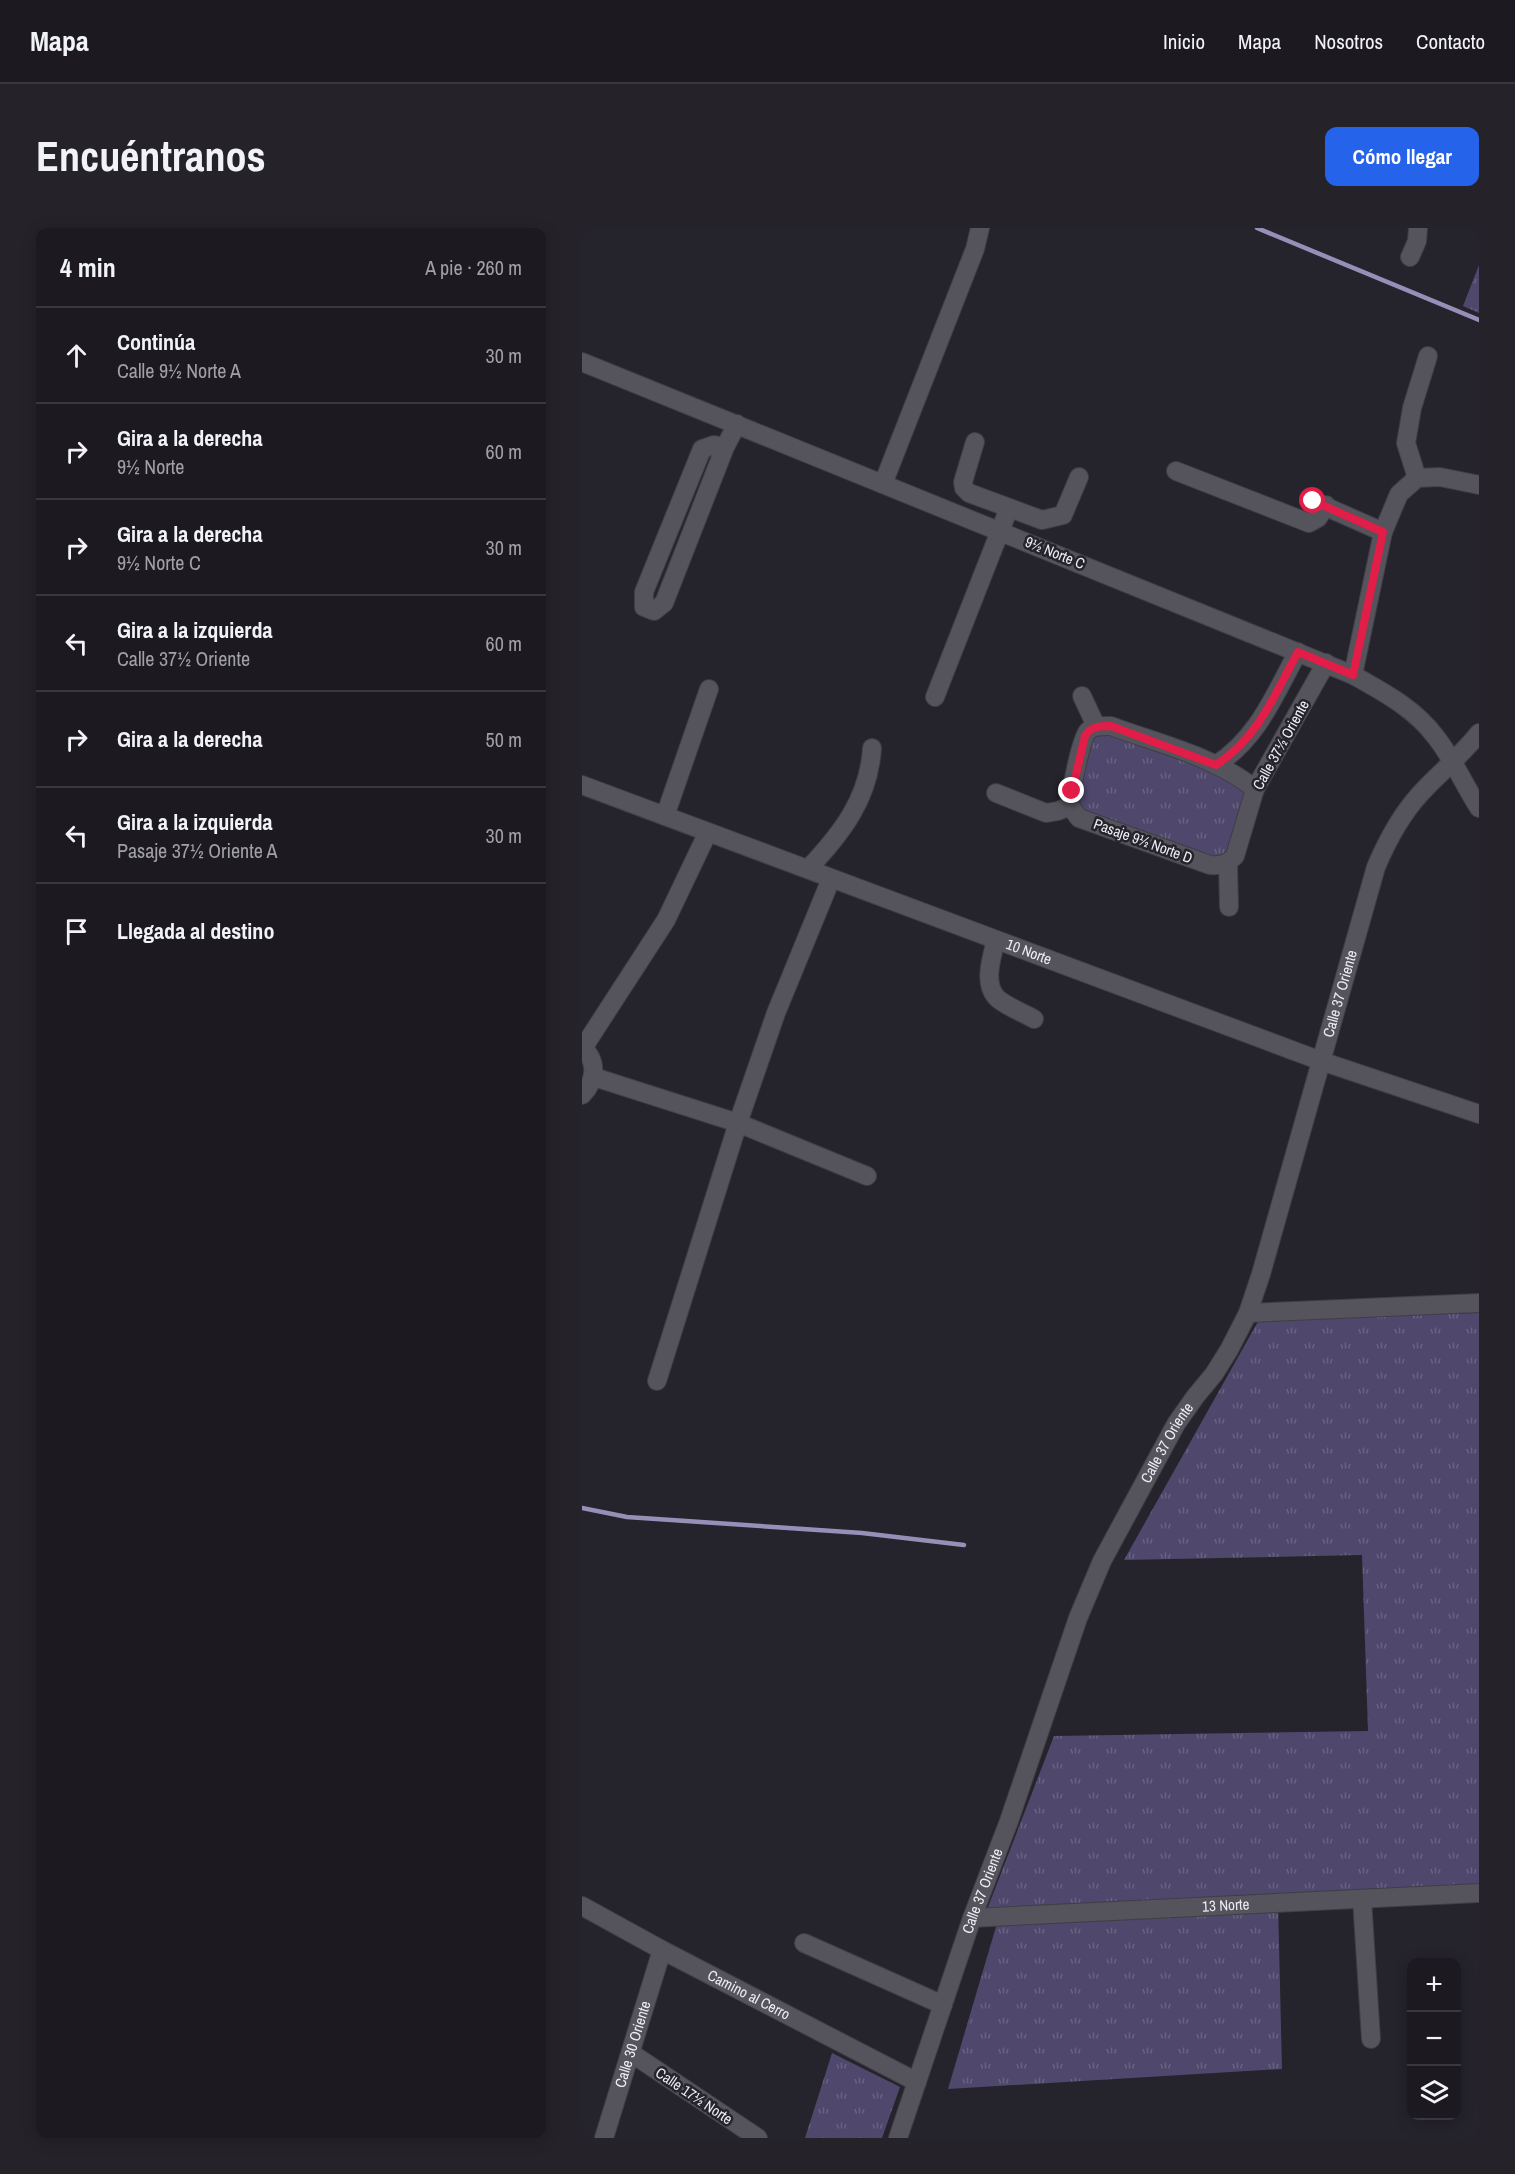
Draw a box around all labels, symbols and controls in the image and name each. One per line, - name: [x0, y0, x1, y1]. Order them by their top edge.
- text: Mapa: [30, 22, 89, 60]
- text: Inicio: [1163, 27, 1205, 56]
- text: Mapa: [1238, 27, 1281, 56]
- text: Nosotros: [1314, 27, 1383, 56]
- text: Contacto: [1416, 27, 1485, 56]
- button: Cómo llegar: [1325, 127, 1479, 186]
- text: Encuéntranos: [36, 128, 266, 184]
- text: 4 min: [60, 250, 116, 285]
- text: A pie · 260 m: [425, 254, 522, 281]
- text: Continúa: [117, 327, 195, 357]
- icon: ahead: [60, 339, 93, 372]
- text: 30 m: [486, 342, 522, 369]
- text: Calle 9½ Norte A: [117, 357, 241, 384]
- text: Gira a la derecha: [117, 423, 262, 453]
- icon: right: [60, 435, 93, 468]
- text: 60 m: [486, 438, 522, 465]
- text: 9½ Norte: [117, 453, 184, 480]
- route start: [1299, 487, 1325, 513]
- text: Gira a la derecha: [117, 519, 262, 549]
- icon: right: [60, 531, 93, 564]
- street label: 9½ Norte C: [1022, 531, 1088, 574]
- text: 30 m: [486, 534, 522, 561]
- text: 9½ Norte C: [117, 549, 201, 576]
- text: Gira a la izquierda: [117, 615, 272, 645]
- icon: left: [60, 627, 93, 660]
- text: 60 m: [486, 630, 522, 657]
- text: Calle 37½ Oriente: [117, 645, 250, 672]
- street label: Calle 37½ Oriente: [1247, 696, 1314, 793]
- icon: right: [60, 723, 93, 756]
- text: Gira a la derecha: [117, 724, 262, 754]
- text: 50 m: [486, 726, 522, 753]
- route end: [1058, 777, 1084, 803]
- text: Gira a la izquierda: [117, 807, 272, 837]
- street label: Pasaje 9½ Norte D: [1091, 813, 1196, 868]
- icon: left: [60, 819, 93, 852]
- text: 30 m: [486, 822, 522, 849]
- text: Pasaje 37½ Oriente A: [117, 837, 277, 864]
- icon: arrive: [60, 915, 93, 948]
- text: Llegada al destino: [117, 916, 274, 946]
- street label: 10 Norte: [1003, 933, 1055, 970]
- street label: Calle 37 Oriente: [1317, 947, 1362, 1040]
- street label: Calle 37 Oriente: [1135, 1398, 1198, 1487]
- street label: Calle 37 Oriente: [956, 1845, 1008, 1936]
- street label: 13 Norte: [1202, 1893, 1250, 1917]
- map controls: [1407, 1958, 1461, 2120]
- button: +: [1407, 1958, 1461, 2012]
- street label: Camino al Cerro: [704, 1964, 794, 2025]
- street label: Calle 30 Oriente: [609, 1998, 656, 2090]
- button: −: [1407, 2012, 1461, 2066]
- street label: Calle 17½ Norte: [652, 2062, 737, 2129]
- button: layers: [1407, 2066, 1461, 2120]

